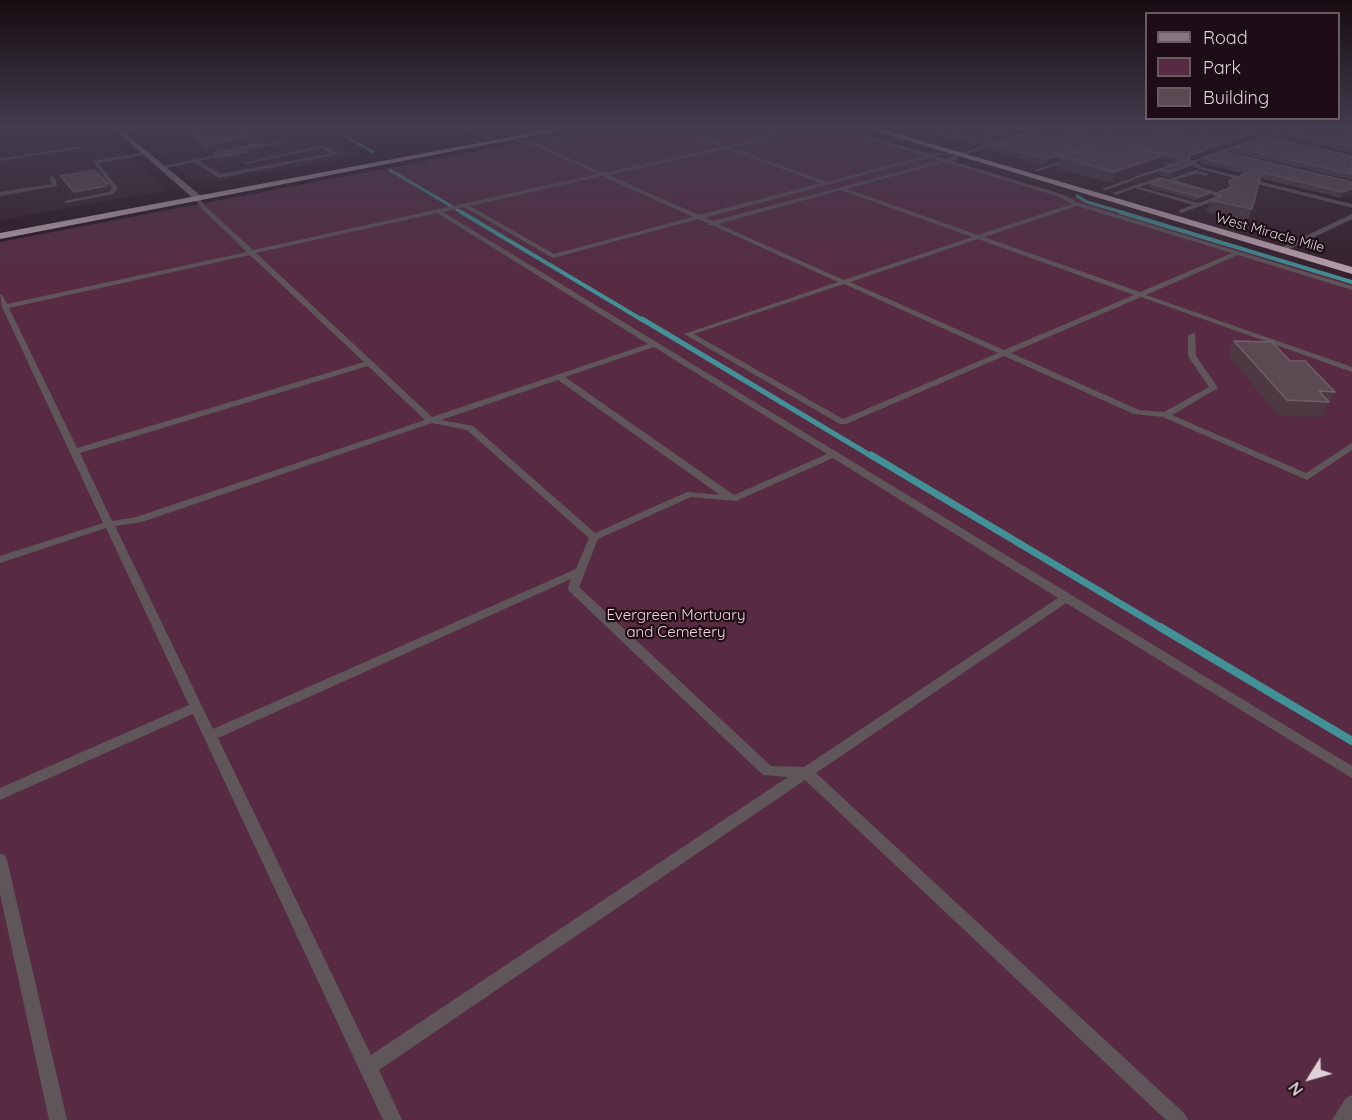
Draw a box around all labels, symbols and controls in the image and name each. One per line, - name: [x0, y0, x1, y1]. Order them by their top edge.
- legend: [1145, 12, 1340, 120]
- text: Road: [1203, 26, 1248, 49]
- text: Park: [1203, 56, 1241, 79]
- text: Building: [1203, 86, 1269, 109]
- street label: West Miracle Mile: [1214, 209, 1326, 257]
- park label: Evergreen Mortuary and Cemetery: [607, 606, 745, 641]
- north arrow: [1280, 1048, 1340, 1108]
- text: N: [1284, 1078, 1307, 1100]

